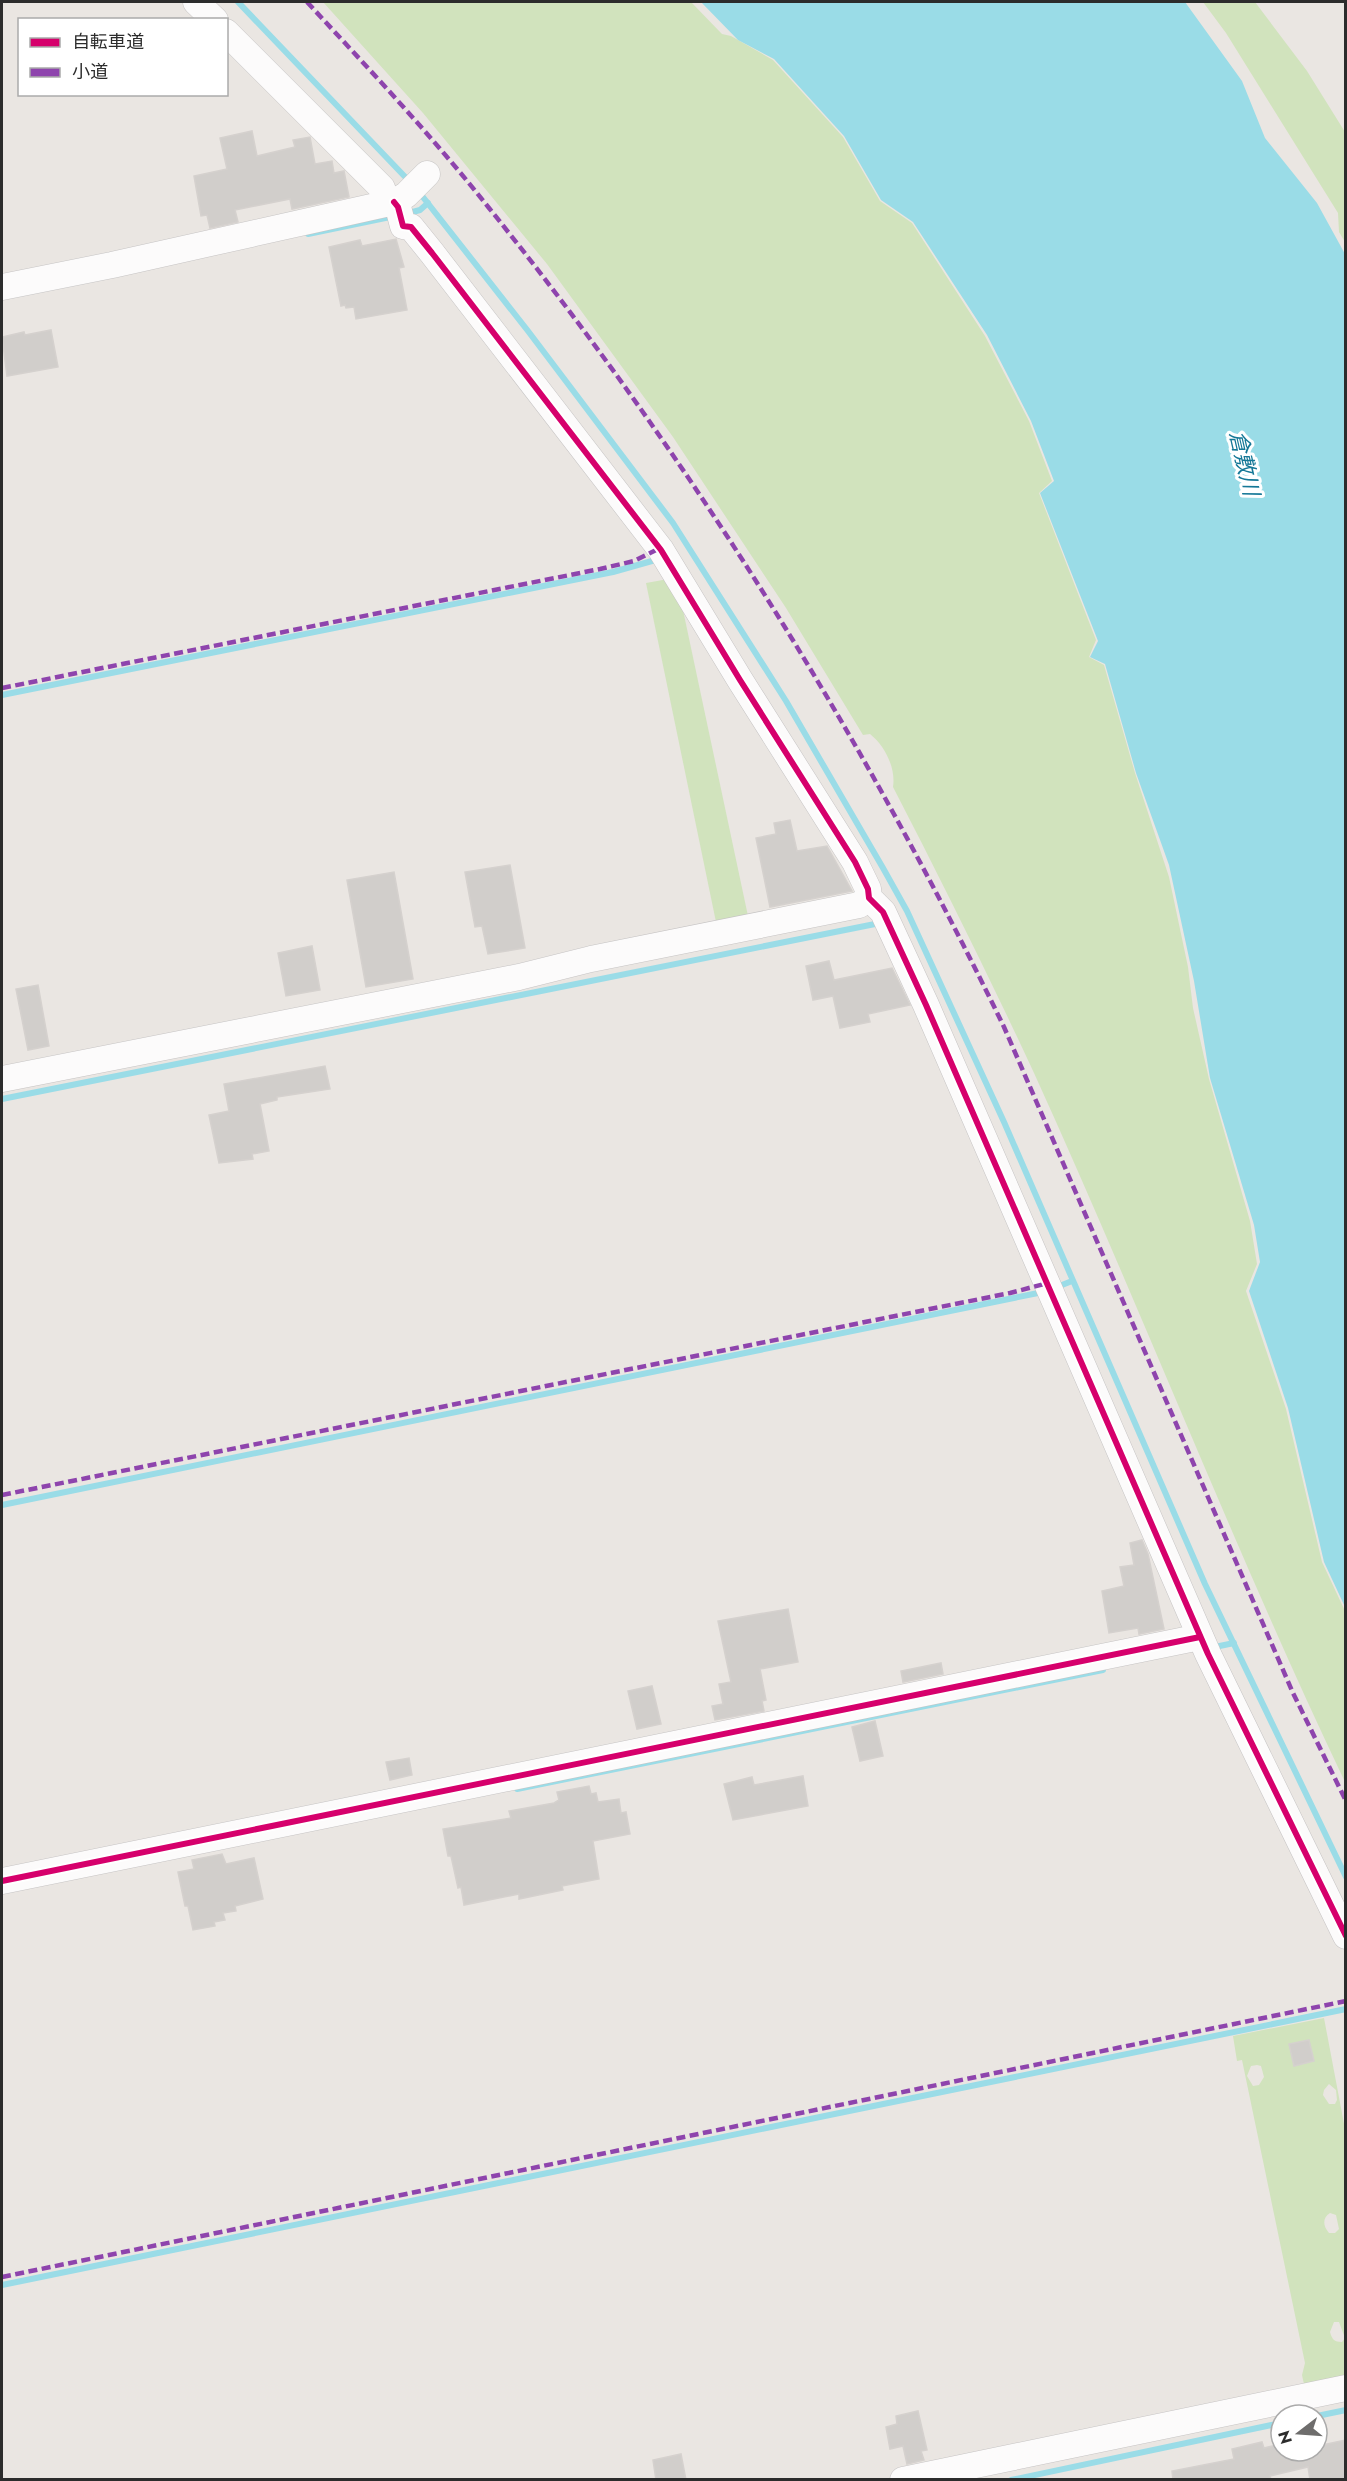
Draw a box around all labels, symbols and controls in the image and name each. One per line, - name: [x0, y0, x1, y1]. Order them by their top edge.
- legend: [18, 18, 228, 96]
- text: 自転車道: [72, 29, 144, 55]
- text: 小道: [72, 59, 108, 85]
- water label: 倉敷川: [1222, 427, 1268, 501]
- north arrow: [1269, 2403, 1329, 2463]
- text: N: [1272, 2428, 1298, 2447]

